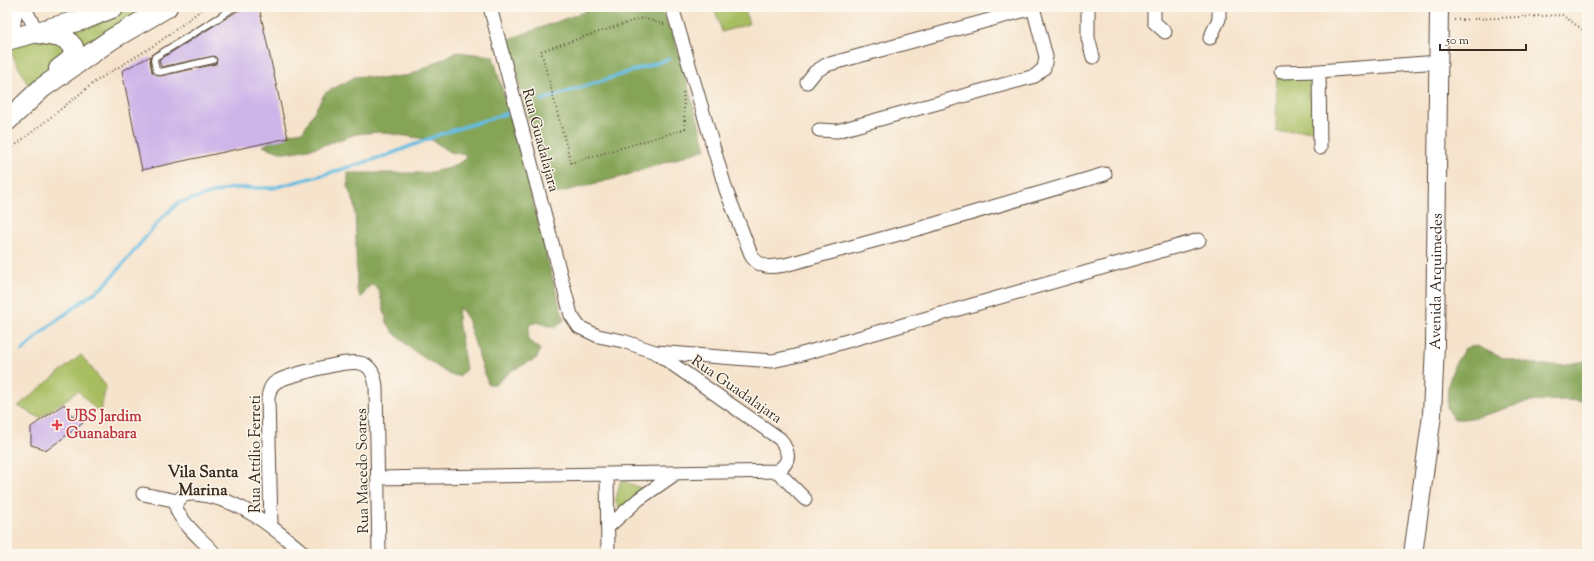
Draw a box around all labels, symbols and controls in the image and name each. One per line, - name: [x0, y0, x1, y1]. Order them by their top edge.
- scale bar: [1440, 26, 1526, 52]
- text: 50 m: [1445, 32, 1469, 50]
- street label: Rua Guadalajara: [516, 86, 563, 195]
- street label: Avenida Arquimedes: [1426, 213, 1449, 350]
- street label: Rua Guadalajara: [687, 351, 786, 429]
- street label: Rua Attílio Ferreti: [246, 395, 267, 513]
- place label: UBS Jardim Guanabara: [66, 407, 142, 445]
- street label: Rua Macedo Soares: [352, 408, 375, 534]
- marker: UBS Jardim Guanabara: [51, 419, 63, 431]
- district label: Vila Santa Marina: [168, 462, 239, 503]

